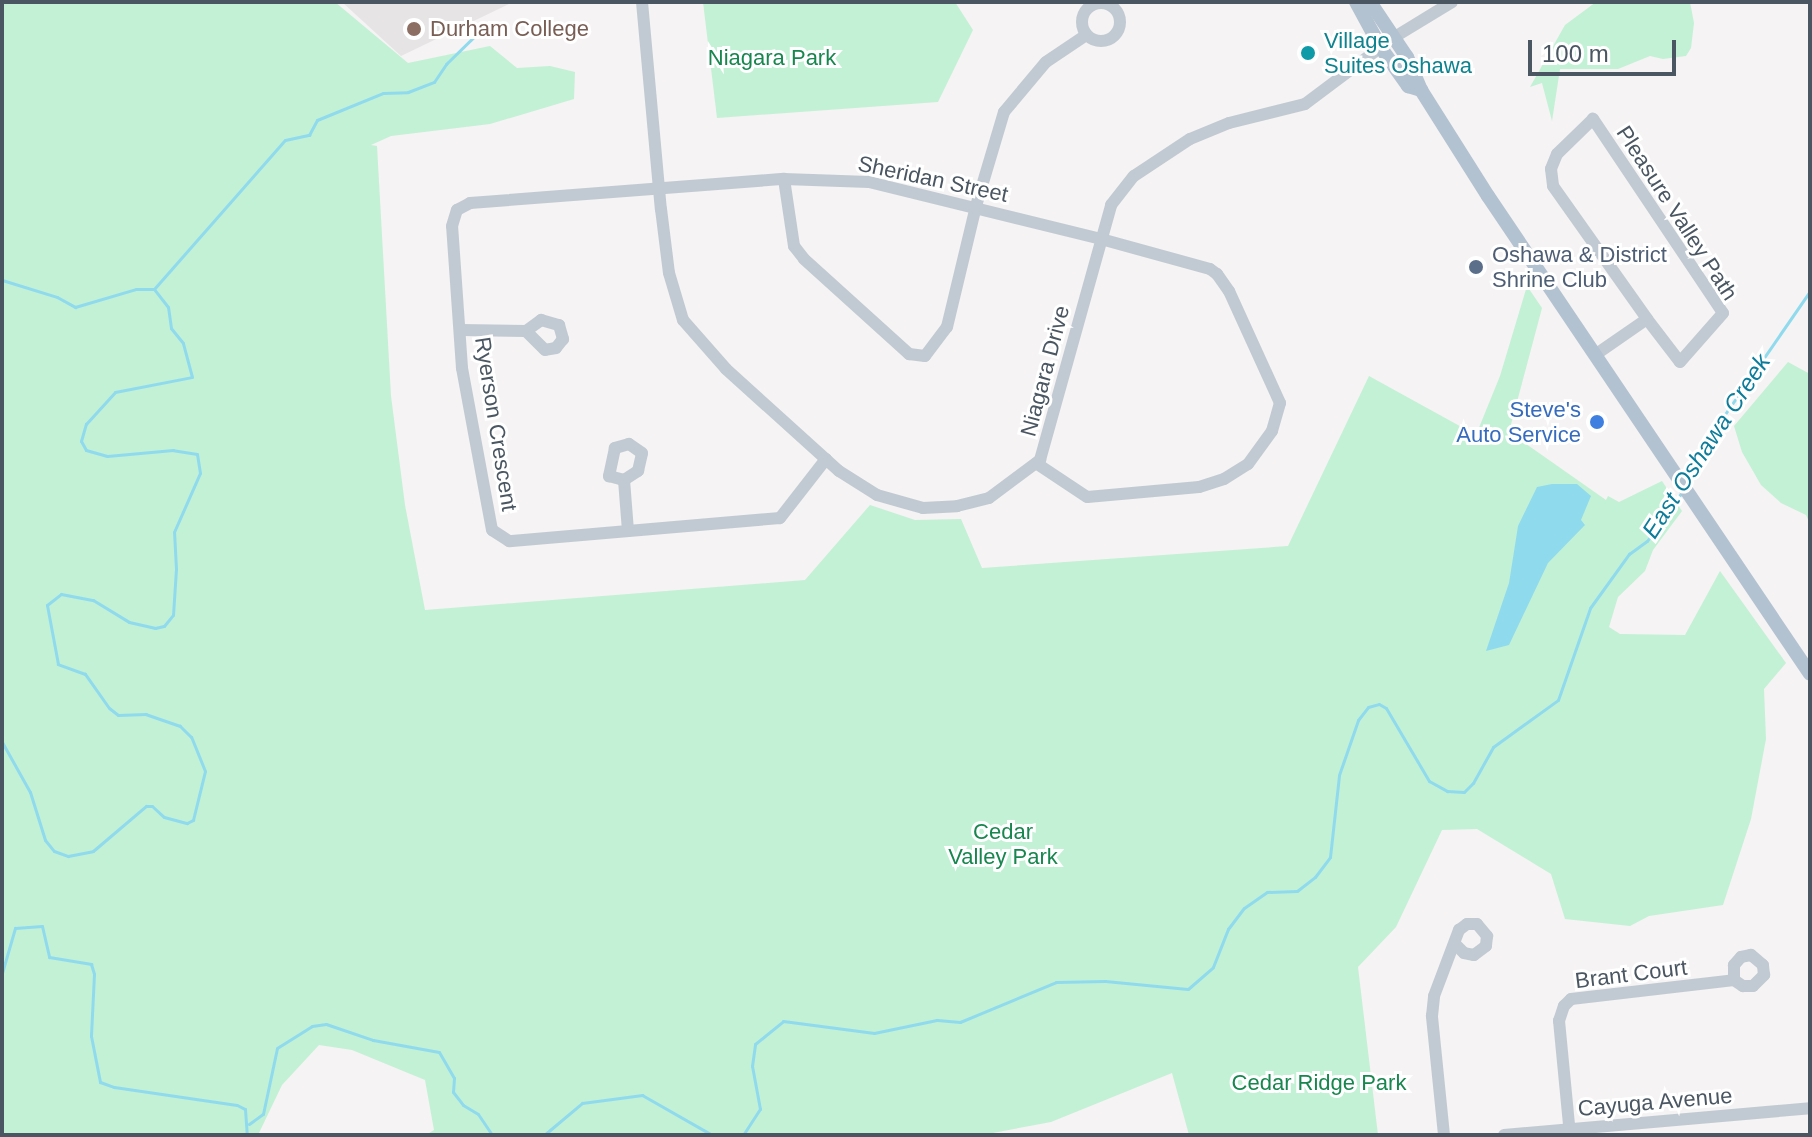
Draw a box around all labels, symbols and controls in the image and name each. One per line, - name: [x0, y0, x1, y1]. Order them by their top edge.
- place label: Durham College: [430, 16, 589, 42]
- marker: Durham College: [405, 20, 423, 38]
- scale bar: [1532, 24, 1680, 74]
- place label: Village Suites Oshawa: [1324, 27, 1472, 78]
- text: 100 m: [1542, 40, 1609, 67]
- marker: Village Suites Oshawa: [1299, 44, 1317, 62]
- park label: Niagara Park: [708, 45, 836, 71]
- street label: Pleasure Valley Path: [1611, 121, 1743, 305]
- street label: Sheridan Street: [855, 150, 1011, 208]
- place label: Oshawa & District Shrine Club: [1492, 241, 1667, 292]
- marker: Oshawa & District Shrine Club: [1467, 258, 1485, 276]
- street label: Niagara Drive: [1015, 303, 1075, 439]
- street label: Ryerson Crescent: [469, 335, 523, 513]
- water label: East Oshawa Creek: [1636, 349, 1776, 543]
- place label: Steve's Auto Service: [1456, 396, 1581, 448]
- marker: Steve's Auto Service: [1588, 413, 1606, 431]
- park label: Cedar Valley Park: [948, 818, 1058, 870]
- street label: Brant Court: [1574, 954, 1688, 994]
- park label: Cedar Ridge Park: [1232, 1070, 1406, 1096]
- street label: Cayuga Avenue: [1576, 1082, 1734, 1122]

